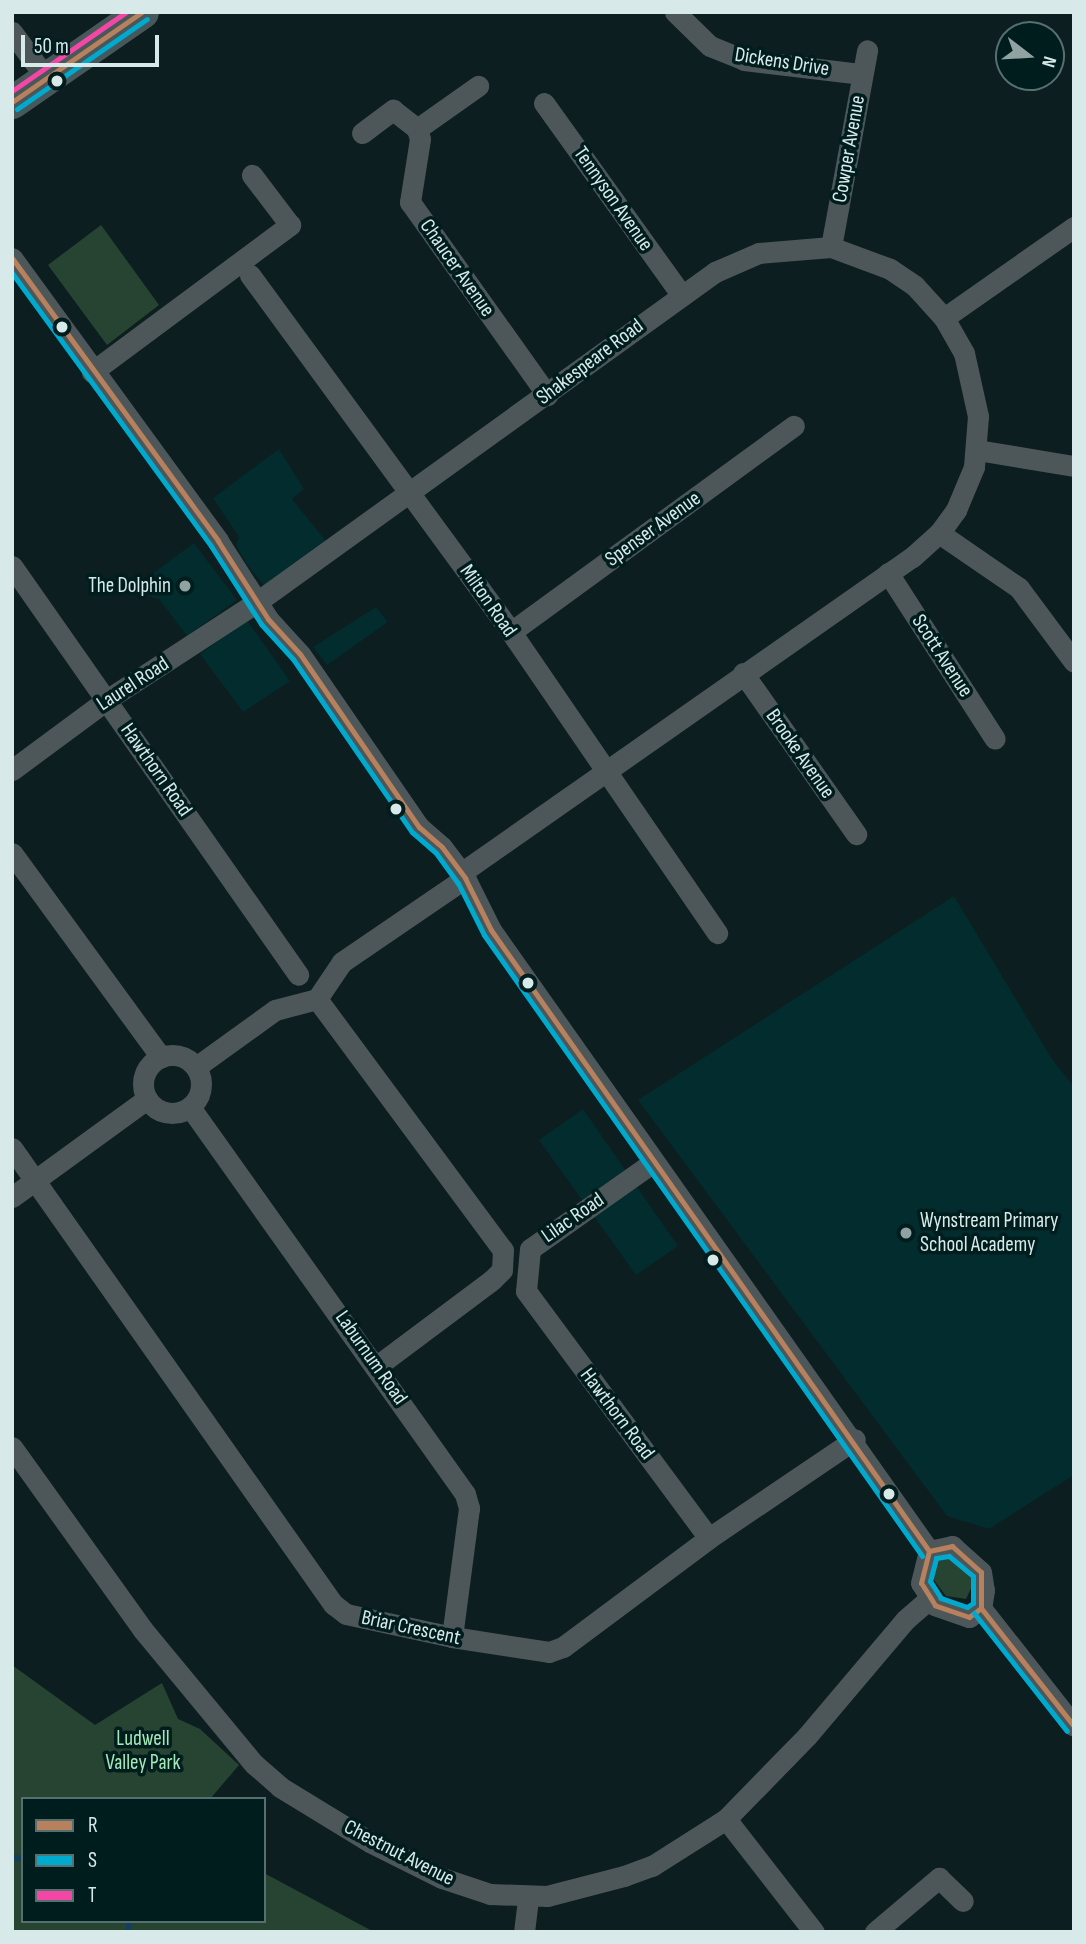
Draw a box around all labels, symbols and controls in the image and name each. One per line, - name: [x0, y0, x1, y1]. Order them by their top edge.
- scale bar: [24, 21, 163, 65]
- north arrow: [995, 21, 1065, 91]
- text: 50 m: [34, 34, 69, 59]
- street label: Dickens Drive: [733, 42, 831, 82]
- text: N: [1036, 53, 1061, 70]
- unlabelled marker: [50, 74, 64, 88]
- street label: Cowper Avenue: [827, 94, 871, 204]
- street label: Tennyson Avenue: [568, 142, 658, 256]
- street label: Chaucer Avenue: [414, 214, 500, 322]
- street label: Shakespeare Road: [532, 314, 648, 410]
- unlabelled marker: [55, 320, 69, 334]
- street label: Spenser Avenue: [600, 486, 706, 572]
- street label: Milton Road: [454, 560, 522, 642]
- place label: The Dolphin: [88, 573, 171, 599]
- marker: The Dolphin: [177, 578, 193, 594]
- street label: Scott Avenue: [906, 610, 978, 702]
- street label: Laurel Road: [92, 651, 174, 717]
- street label: Brooke Avenue: [760, 704, 840, 804]
- street label: Hawthorn Road: [115, 719, 197, 821]
- unlabelled marker: [389, 802, 403, 816]
- unlabelled marker: [521, 976, 535, 990]
- street label: Lilac Road: [537, 1187, 609, 1249]
- place label: Wynstream Primary School Academy: [920, 1208, 1058, 1258]
- marker: Wynstream Primary School Academy: [898, 1225, 914, 1241]
- unlabelled marker: [706, 1253, 720, 1267]
- street label: Laburnum Road: [329, 1306, 413, 1410]
- street label: Hawthorn Road: [574, 1363, 660, 1465]
- unlabelled marker: [882, 1487, 896, 1501]
- street label: Briar Crescent: [359, 1605, 463, 1651]
- park label: Ludwell Valley Park: [105, 1726, 181, 1776]
- legend: [21, 1797, 266, 1923]
- text: R: [88, 1813, 98, 1838]
- street label: Chestnut Avenue: [340, 1814, 458, 1892]
- text: S: [88, 1848, 97, 1873]
- text: T: [88, 1883, 97, 1908]

